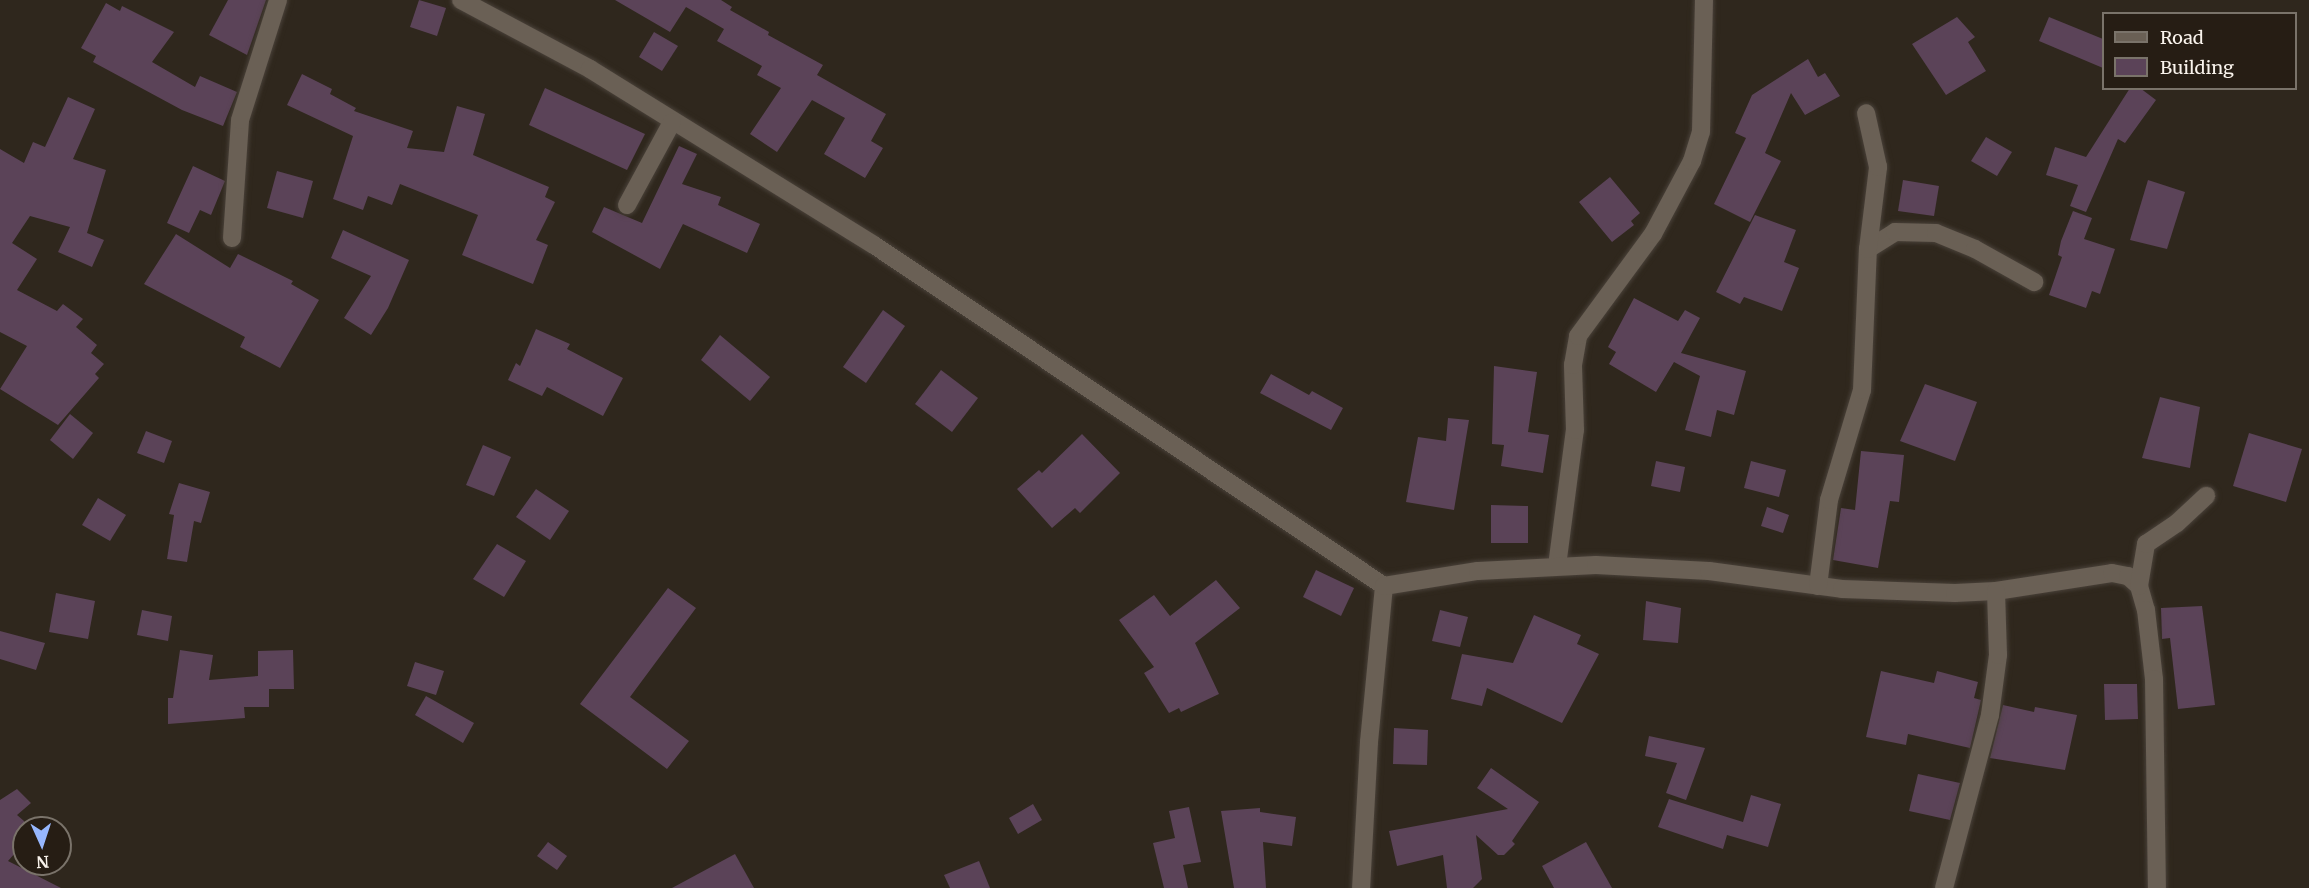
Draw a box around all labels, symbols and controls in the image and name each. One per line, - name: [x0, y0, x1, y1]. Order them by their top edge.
- legend: [2102, 12, 2297, 90]
- text: Road: [2160, 26, 2204, 49]
- text: Building: [2160, 56, 2234, 79]
- north arrow: [12, 816, 72, 876]
- text: N: [36, 852, 50, 872]

